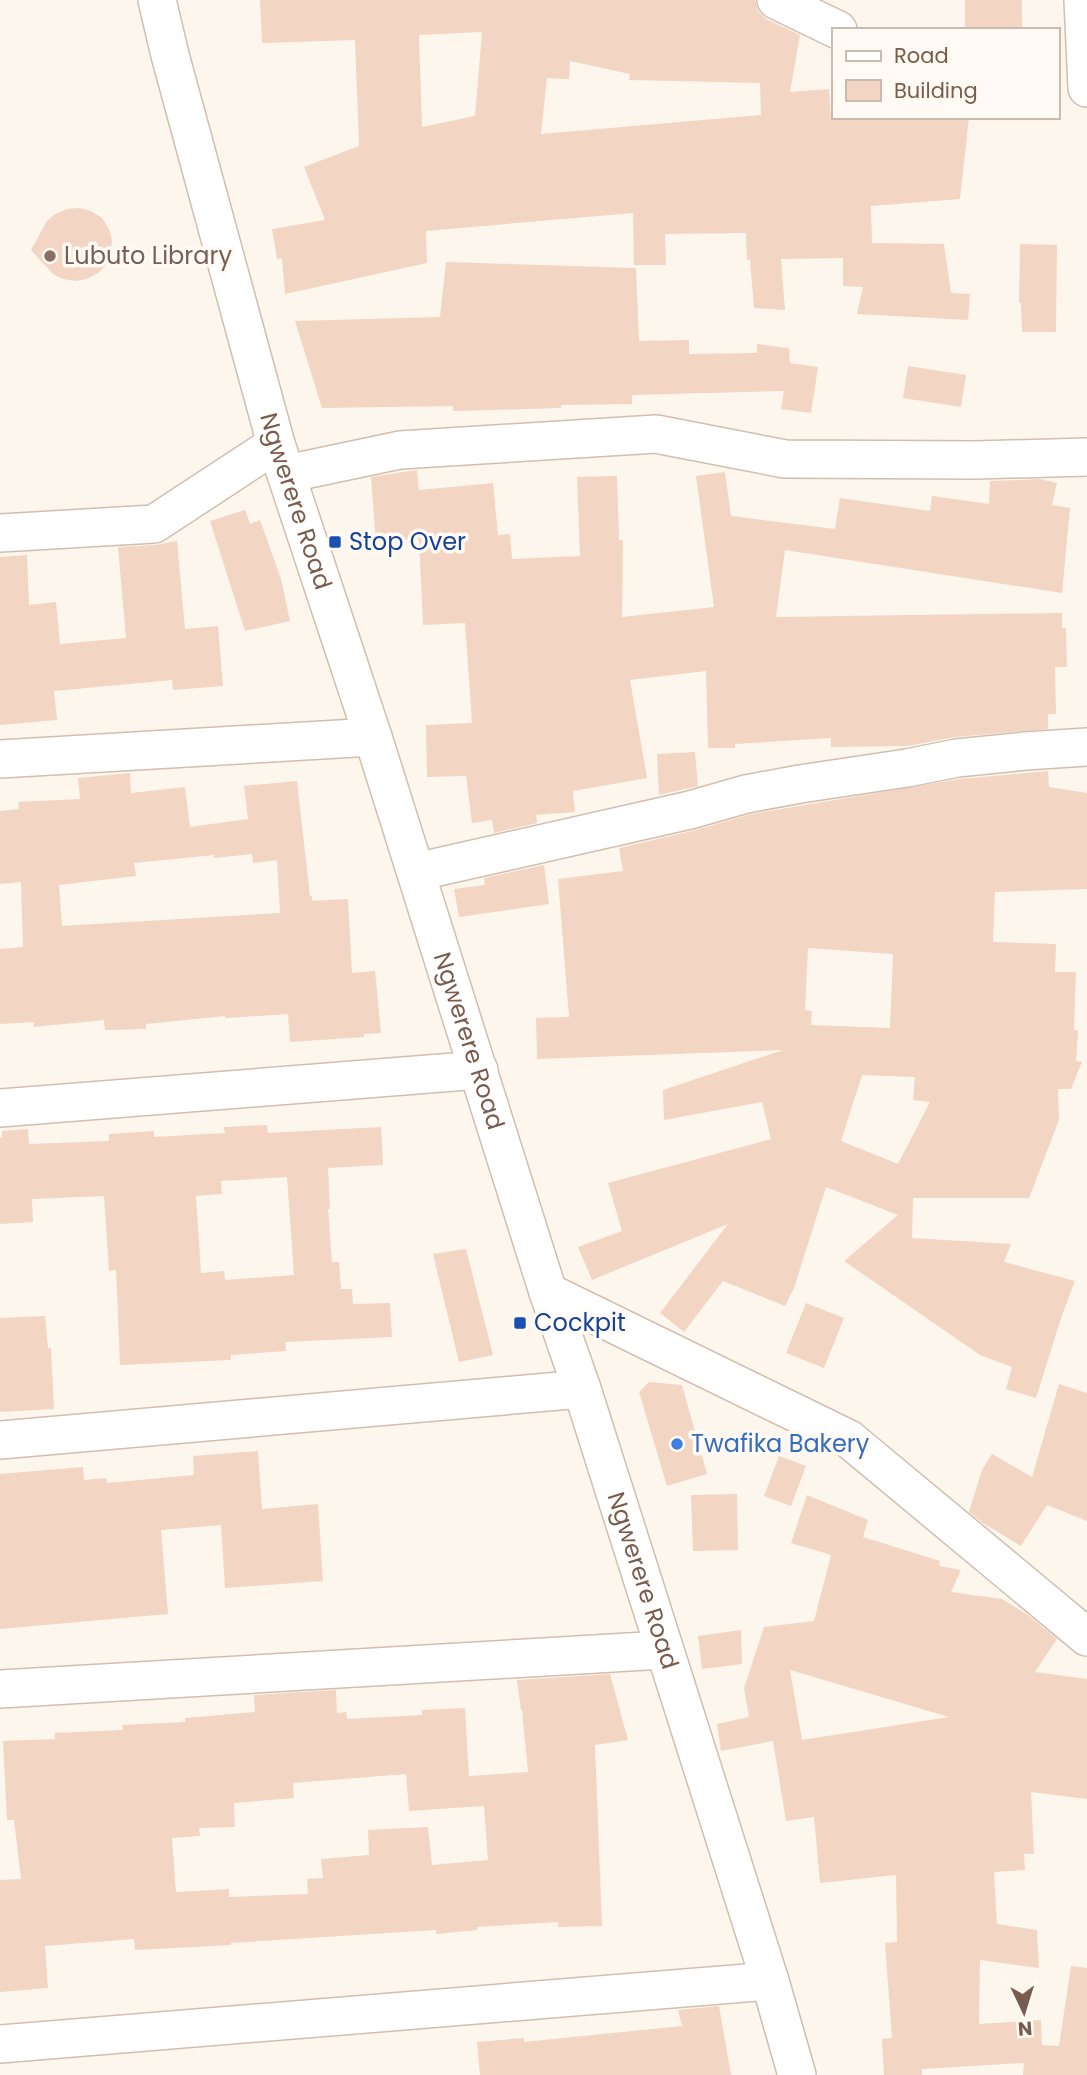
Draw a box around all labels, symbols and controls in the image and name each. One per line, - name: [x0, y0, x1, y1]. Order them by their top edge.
- legend: [832, 28, 1059, 119]
- text: Road: [894, 41, 949, 70]
- text: Building: [894, 76, 978, 105]
- place label: Lubuto Library: [64, 239, 232, 272]
- marker: Lubuto Library: [42, 248, 58, 264]
- street label: Ngwerere Road: [252, 409, 340, 594]
- place label: Stop Over: [349, 525, 466, 558]
- marker: Stop Over: [327, 534, 343, 550]
- street label: Ngwerere Road: [426, 948, 513, 1134]
- place label: Cockpit: [534, 1306, 626, 1339]
- marker: Cockpit: [512, 1315, 528, 1331]
- place label: Twafika Bakery: [691, 1427, 870, 1460]
- marker: Twafika Bakery: [669, 1436, 685, 1452]
- street label: Ngwerere Road: [600, 1488, 687, 1673]
- north arrow: [989, 1977, 1059, 2047]
- text: N: [1017, 2014, 1033, 2042]

